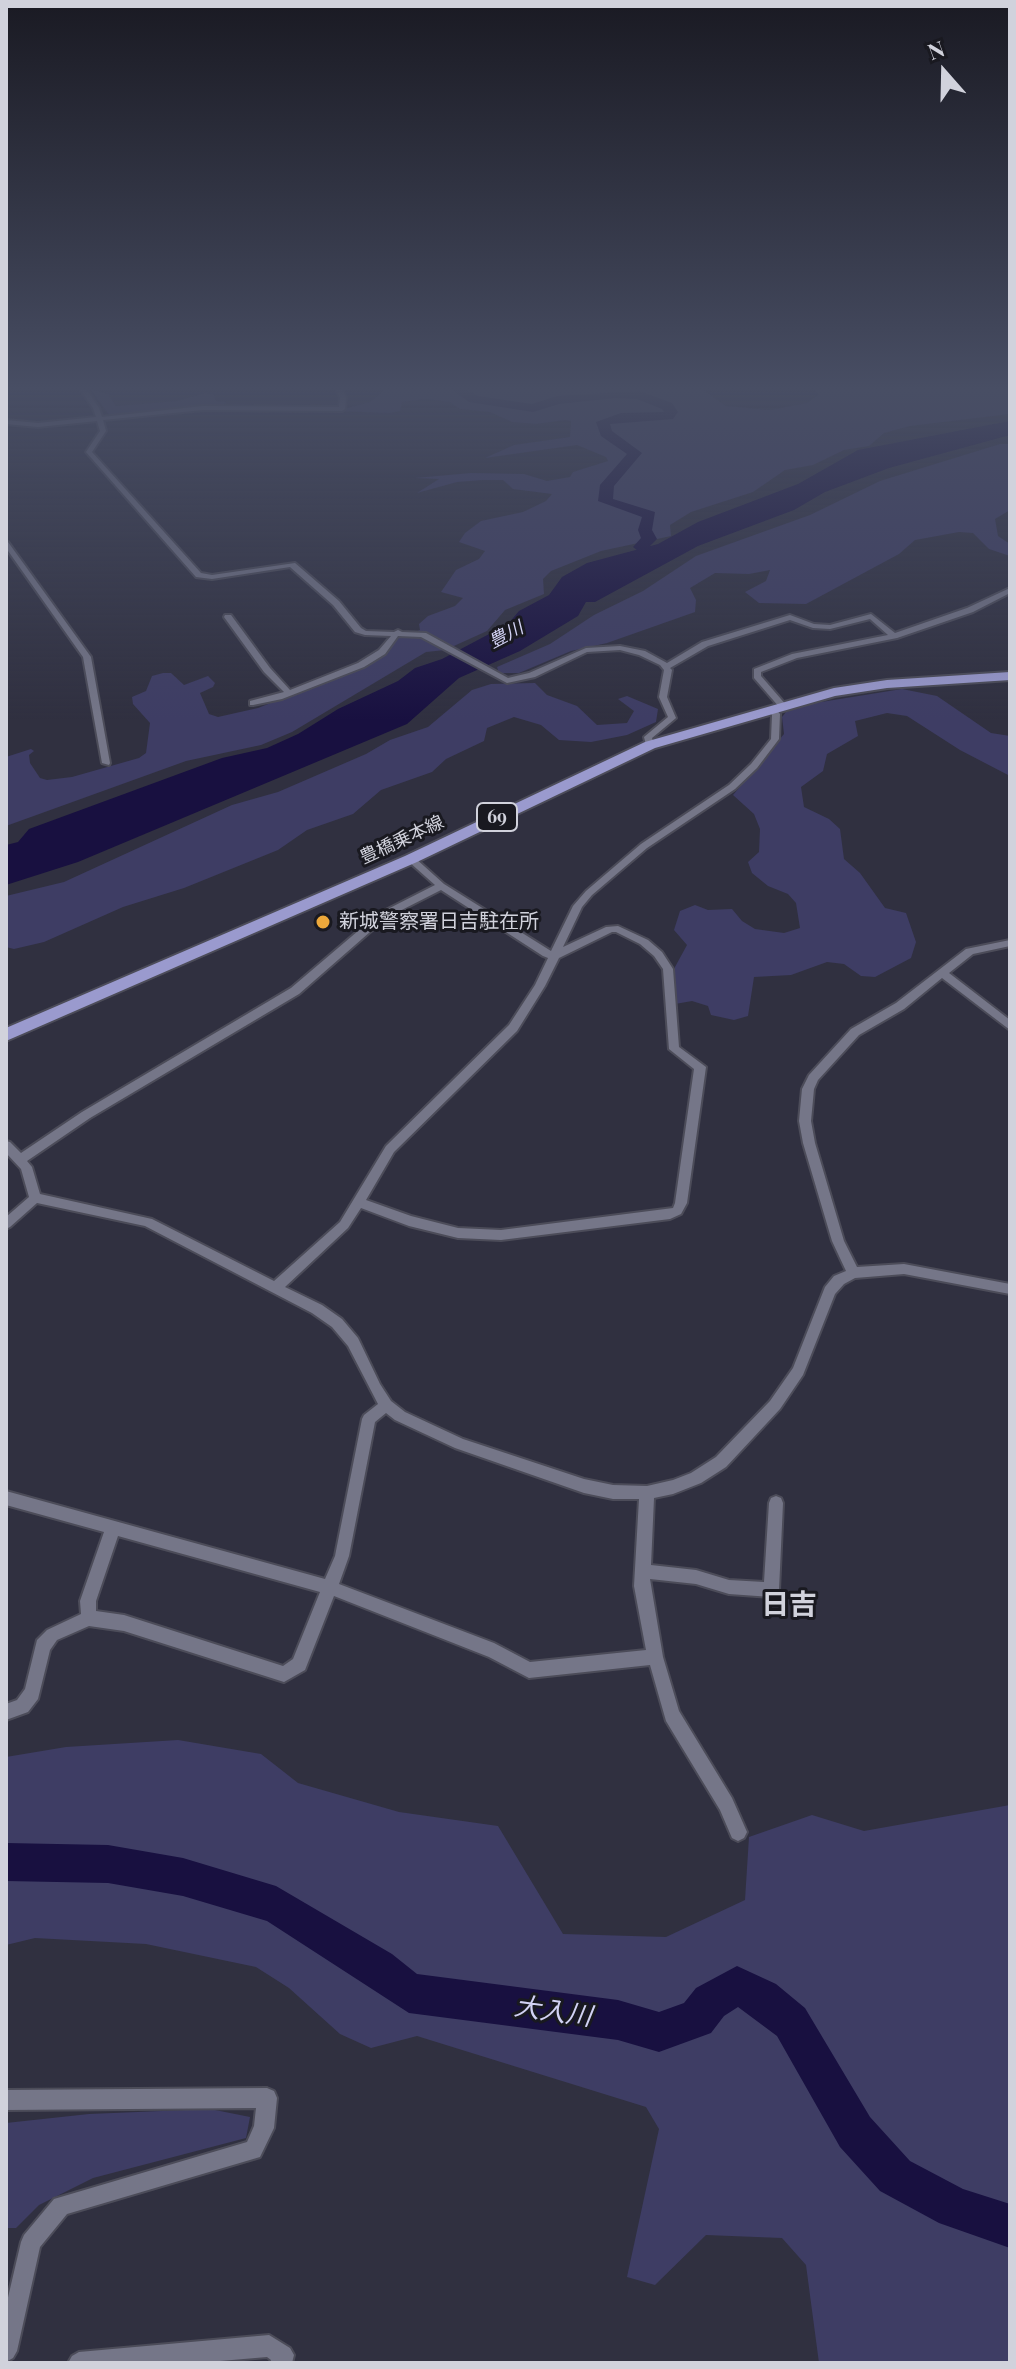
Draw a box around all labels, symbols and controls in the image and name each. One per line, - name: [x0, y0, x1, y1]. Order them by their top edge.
- north arrow: [904, 32, 984, 112]
- text: N: [923, 33, 948, 66]
- water label: 豊川: [485, 617, 527, 653]
- road number: 69: [477, 803, 517, 831]
- street label: 豊橋乗本線: [357, 811, 447, 869]
- place label: 新城警察署日吉駐在所: [339, 910, 539, 934]
- marker: 新城警察署日吉駐在所: [314, 913, 332, 931]
- district label: 日吉: [761, 1588, 817, 1622]
- water label: 大入川: [512, 1991, 594, 2033]

